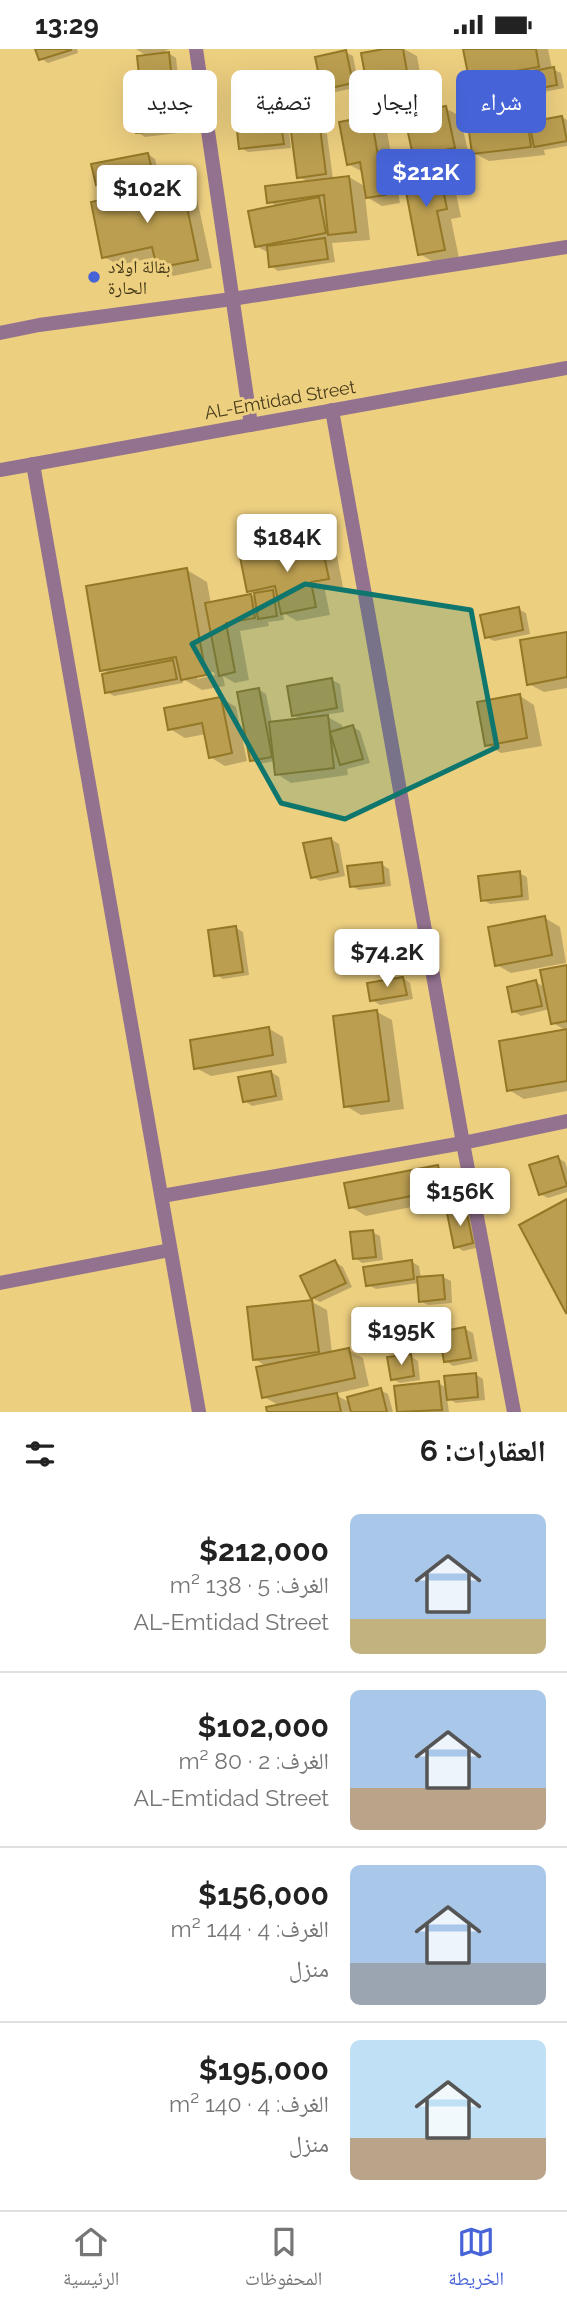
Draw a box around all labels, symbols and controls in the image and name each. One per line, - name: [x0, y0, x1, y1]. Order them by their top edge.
- text: 13:29: [35, 10, 99, 40]
- chip: جديد: [123, 70, 217, 133]
- chip: تصفية: [231, 70, 335, 133]
- chip: إيجار: [349, 70, 442, 133]
- chip: شراء: [456, 70, 546, 133]
- pin: $212K: [377, 149, 475, 209]
- text: $212K: [392, 158, 460, 185]
- pin: $102K: [98, 165, 196, 225]
- text: $102K: [113, 174, 181, 201]
- place label: بقالة اولاد الحارة: [108, 256, 171, 298]
- marker: بقالة اولاد الحارة: [86, 269, 102, 285]
- street label: AL-Emtidad Street: [203, 376, 357, 423]
- pin: $184K: [238, 515, 336, 574]
- text: $184K: [253, 523, 321, 550]
- pin: $74.2K: [330, 929, 444, 989]
- text: $74.2K: [350, 938, 424, 965]
- pin: $156K: [411, 1169, 509, 1228]
- text: $156K: [426, 1177, 494, 1204]
- pin: $195K: [352, 1307, 450, 1367]
- text: $195K: [367, 1316, 435, 1343]
- text: العقارات: 6: [420, 1433, 546, 1468]
- icon: filters: [21, 1435, 59, 1473]
- text: $212,000: [199, 1533, 329, 1568]
- icon: home: [406, 1542, 490, 1626]
- text: الغرف: 5 · 138 m²: [170, 1571, 329, 1598]
- text: AL-Emtidad Street: [134, 1608, 329, 1635]
- text: $102,000: [198, 1709, 329, 1744]
- icon: home: [406, 1718, 490, 1802]
- text: الغرف: 2 · 80 m²: [178, 1747, 329, 1774]
- text: AL-Emtidad Street: [134, 1784, 329, 1811]
- text: $156,000: [198, 1877, 329, 1912]
- icon: home: [406, 1893, 490, 1977]
- text: الغرف: 4 · 144 m²: [171, 1915, 329, 1942]
- text: منزل: [289, 1955, 329, 1982]
- text: $195,000: [199, 2052, 329, 2087]
- icon: home: [406, 2068, 490, 2152]
- text: الغرف: 4 · 140 m²: [169, 2090, 329, 2117]
- text: منزل: [289, 2130, 329, 2157]
- tab: الرئيسية: [63, 2223, 119, 2297]
- tab: المحفوظات: [245, 2223, 322, 2297]
- tab: الخريطة: [448, 2223, 504, 2297]

